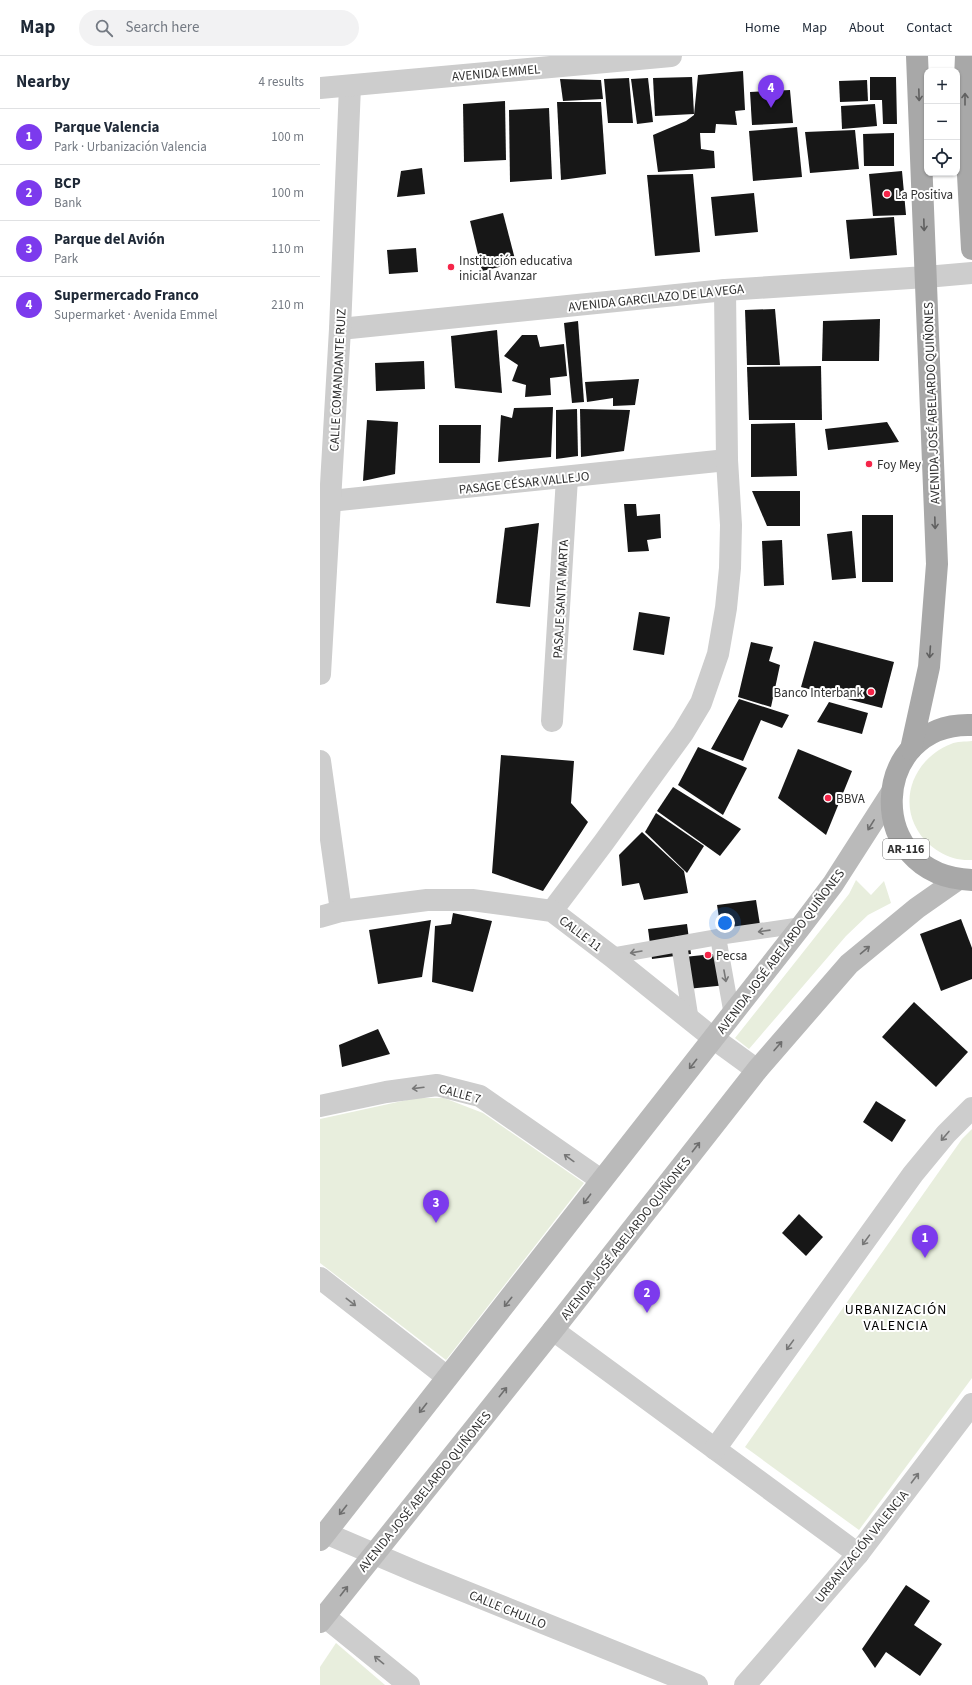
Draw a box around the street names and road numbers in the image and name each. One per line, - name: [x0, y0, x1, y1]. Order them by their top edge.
- street label: AVENIDA EMMEL: [451, 60, 541, 86]
- street label: AVENIDA GARCILAZO DE LA VEGA: [567, 280, 746, 316]
- street label: AVENIDA JOSÉ ABELARDO QUIÑONES: [919, 302, 945, 504]
- street label: CALLE COMANDANTE RUIZ: [325, 308, 351, 452]
- street label: PASAGE CÉSAR VALLEJO: [458, 467, 590, 499]
- street label: PASAJE SANTA MARTA: [549, 538, 573, 659]
- road number: AR-116: [883, 839, 929, 859]
- street label: AVENIDA JOSÉ ABELARDO QUIÑONES: [713, 865, 849, 1038]
- street label: CALLE 11: [555, 912, 606, 956]
- street label: CALLE 7: [437, 1080, 483, 1108]
- street label: AVENIDA JOSÉ ABELARDO QUIÑONES: [556, 1153, 695, 1324]
- street label: AVENIDA JOSÉ ABELARDO QUIÑONES: [354, 1407, 495, 1576]
- street label: URBANIZACIÓN VALENCIA: [811, 1486, 913, 1607]
- street label: CALLE CHULLO: [466, 1586, 549, 1634]

